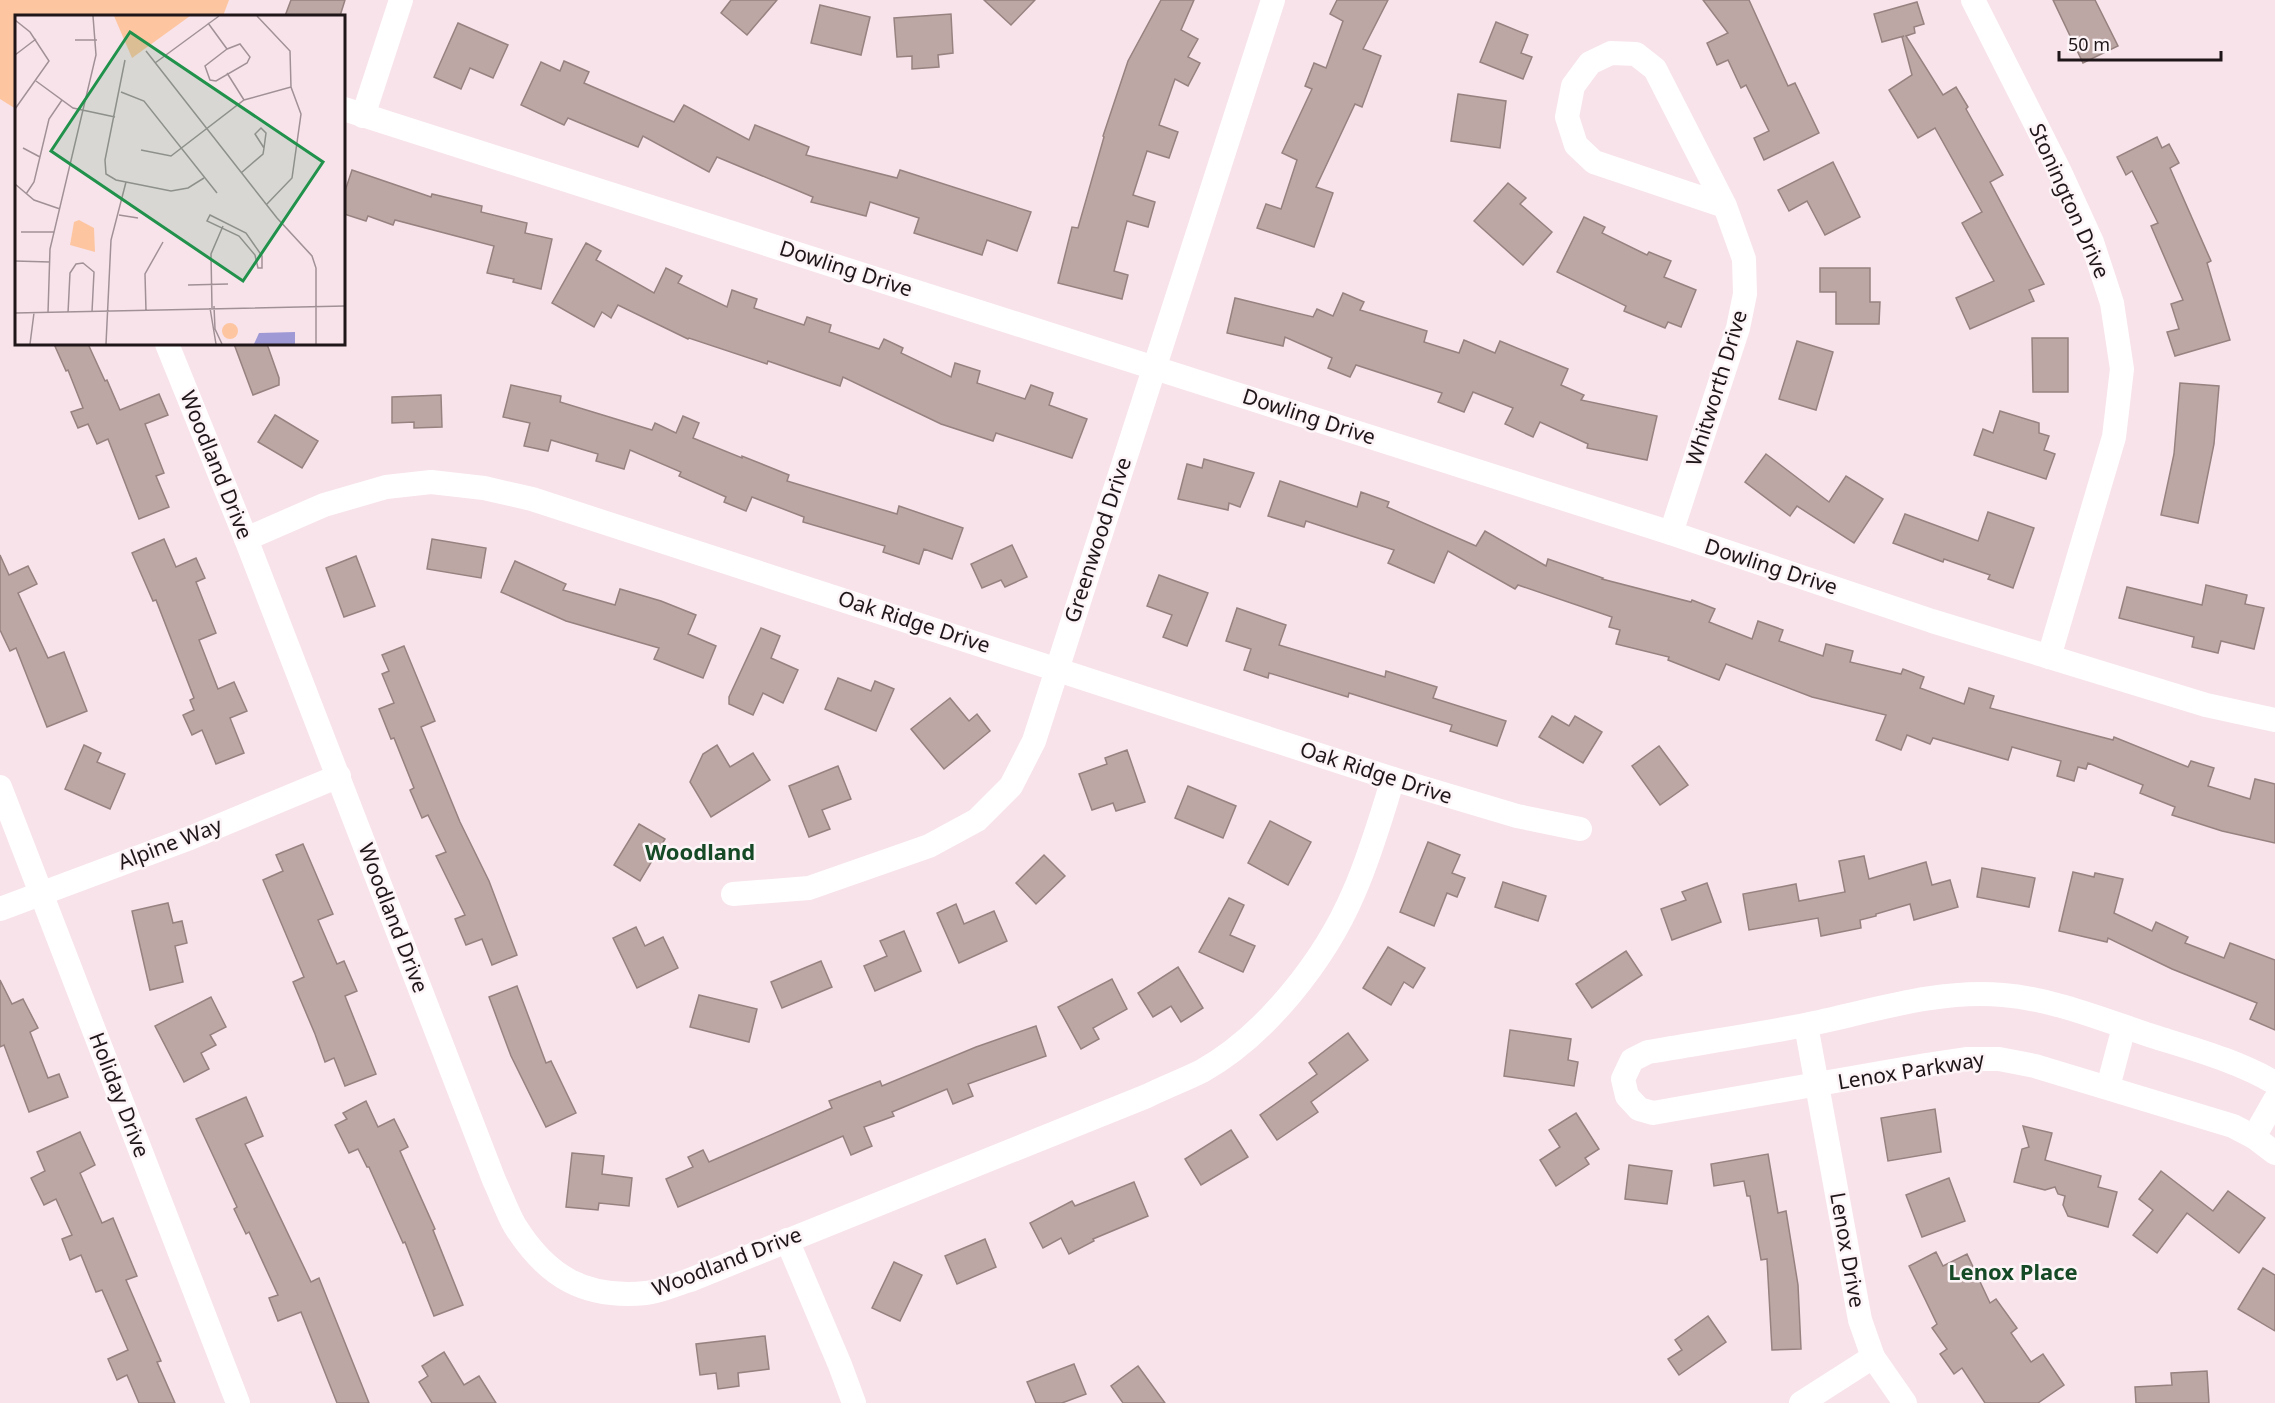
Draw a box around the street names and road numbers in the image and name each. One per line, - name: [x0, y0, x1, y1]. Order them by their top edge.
- street label: Stonington Drive: [2023, 119, 2117, 282]
- street label: Dowling Drive: [776, 233, 916, 303]
- street label: Whitworth Drive: [1679, 306, 1753, 469]
- street label: Dowling Drive: [1239, 381, 1379, 451]
- street label: Woodland Drive: [174, 386, 259, 543]
- street label: Greenwood Drive: [1057, 453, 1137, 626]
- street label: Dowling Drive: [1701, 531, 1841, 601]
- street label: Oak Ridge Drive: [835, 583, 994, 659]
- street label: Oak Ridge Drive: [1297, 734, 1456, 810]
- street label: Alpine Way: [114, 810, 226, 876]
- street label: Woodland Drive: [353, 839, 435, 996]
- street label: Holiday Drive: [83, 1028, 157, 1161]
- street label: Lenox Parkway: [1836, 1045, 1986, 1095]
- street label: Lenox Drive: [1824, 1190, 1872, 1310]
- street label: Woodland Drive: [648, 1220, 805, 1302]

